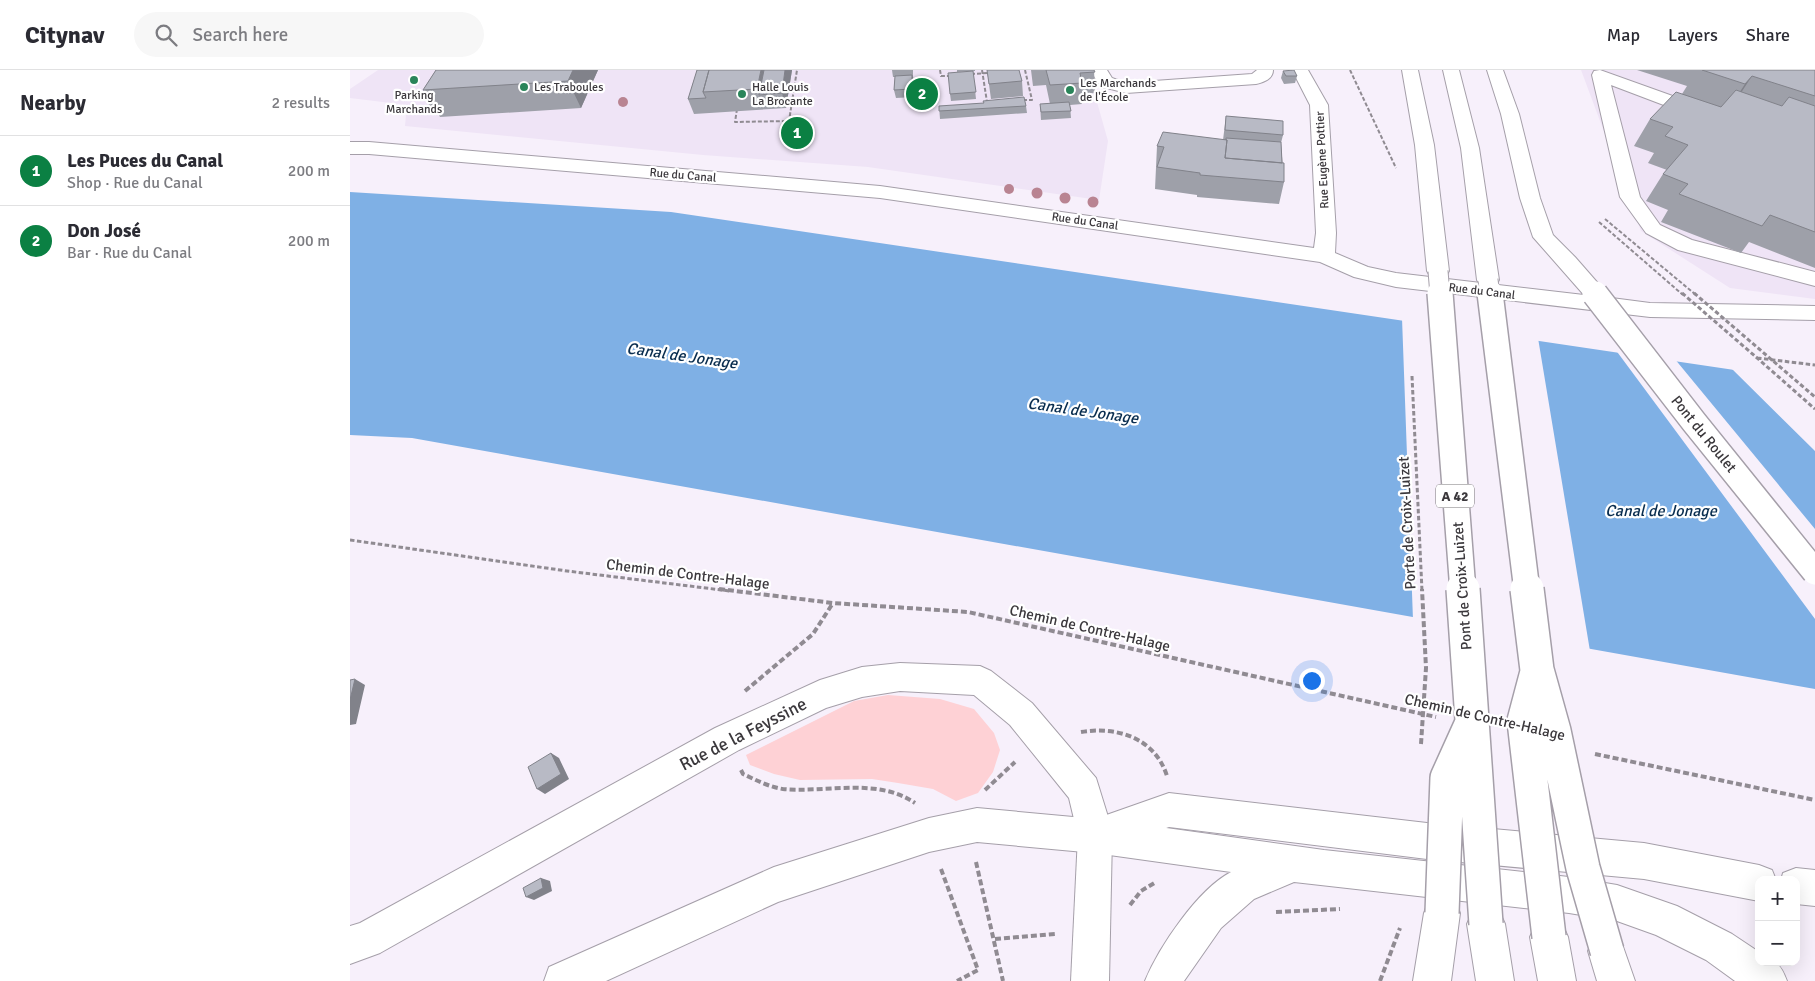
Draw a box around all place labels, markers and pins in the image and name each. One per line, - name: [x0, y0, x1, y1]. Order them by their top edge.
- marker: Parking Marchands: [408, 74, 420, 86]
- pin: 2: [906, 75, 938, 113]
- place label: Les Marchands de l'École: [1080, 76, 1156, 105]
- place label: Les Traboules: [534, 80, 603, 95]
- place label: Halle Louis La Brocante: [752, 80, 813, 109]
- marker: Les Traboules: [518, 81, 530, 93]
- marker: Les Marchands de l'École: [1064, 84, 1076, 96]
- place label: Parking Marchands: [386, 88, 442, 117]
- marker: Halle Louis La Brocante: [736, 88, 748, 100]
- pin: 1: [781, 114, 813, 152]

